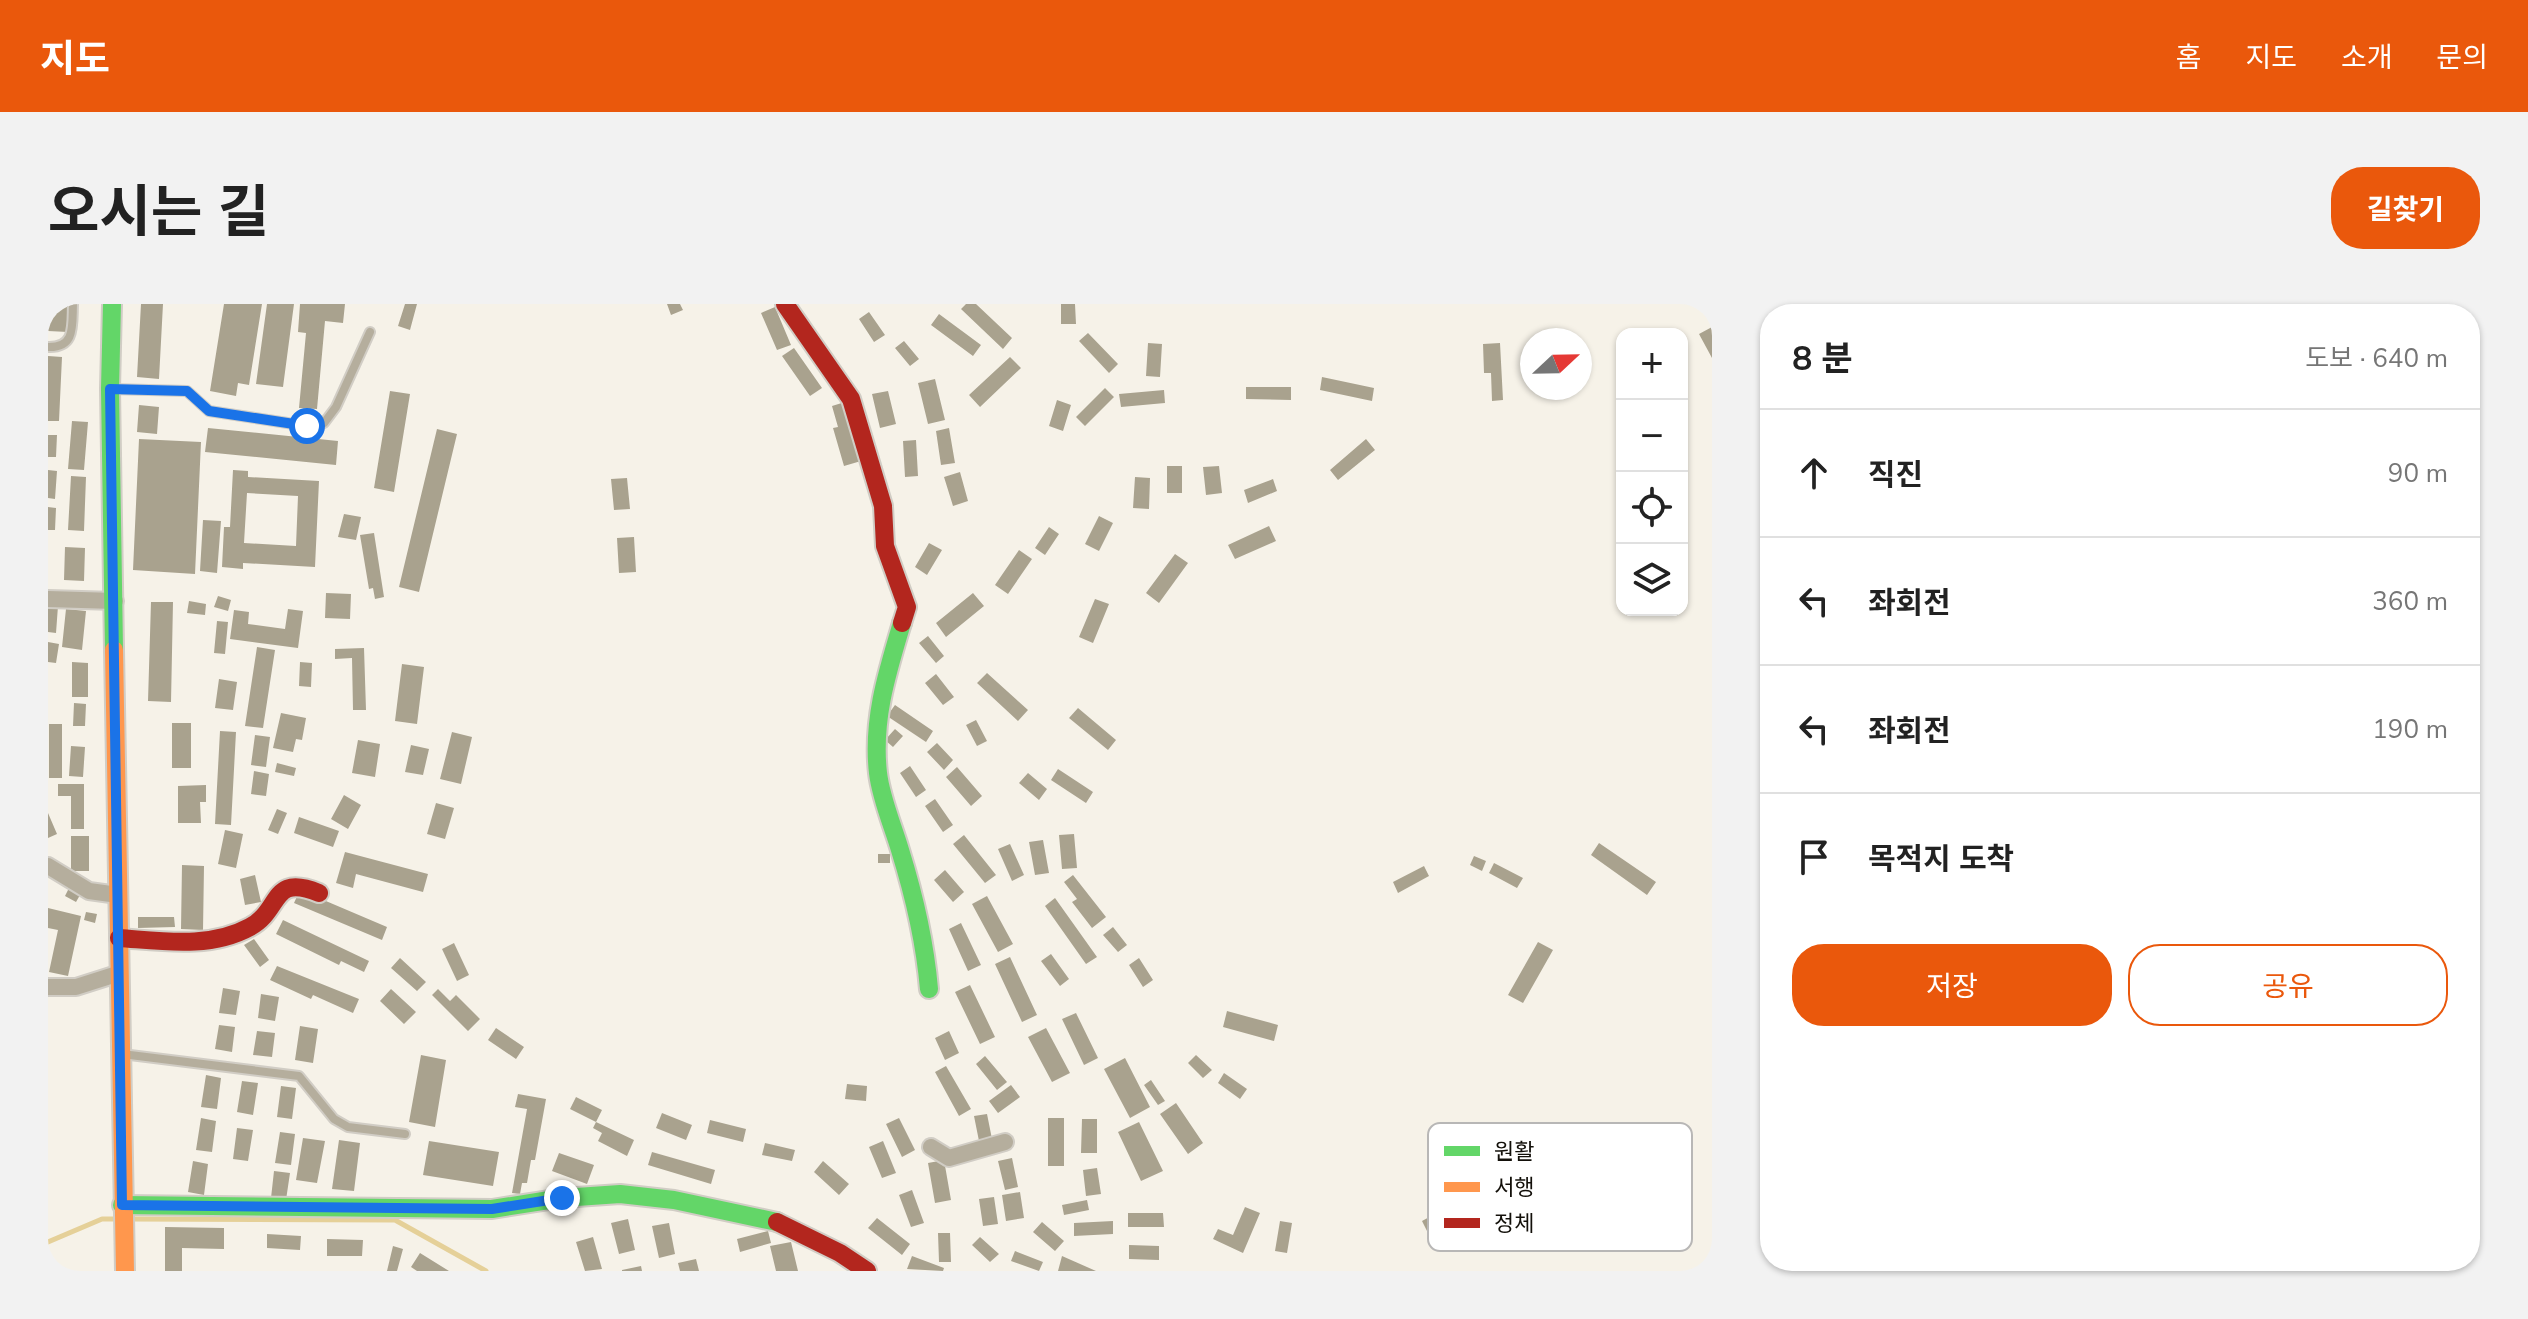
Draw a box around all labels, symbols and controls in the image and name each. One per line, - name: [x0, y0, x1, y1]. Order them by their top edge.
- text: 지도: [40, 34, 110, 85]
- text: 홈: [2176, 39, 2201, 77]
- text: 지도: [2245, 39, 2297, 77]
- text: 소개: [2341, 39, 2392, 77]
- text: 문의: [2436, 39, 2488, 77]
- button: 길찾기: [2331, 167, 2480, 249]
- text: 오시는 길: [48, 174, 269, 251]
- north arrow: [1520, 328, 1592, 400]
- map controls: [1616, 328, 1688, 616]
- button: +: [1616, 328, 1688, 400]
- text: 8 분: [1792, 336, 1853, 382]
- text: 도보 · 640 m: [2305, 341, 2448, 376]
- button: −: [1616, 400, 1688, 472]
- route start: [289, 408, 325, 444]
- icon: ahead: [1792, 451, 1836, 495]
- text: 직진: [1868, 455, 1923, 496]
- text: 90 m: [2388, 456, 2448, 491]
- button: locate: [1616, 472, 1688, 544]
- button: layers: [1616, 544, 1688, 616]
- icon: left: [1792, 579, 1836, 623]
- text: 좌회전: [1868, 583, 1951, 624]
- text: 360 m: [2372, 584, 2448, 619]
- icon: left: [1792, 707, 1836, 751]
- text: 좌회전: [1868, 711, 1951, 752]
- text: 190 m: [2372, 712, 2448, 747]
- icon: arrive: [1792, 835, 1836, 879]
- text: 목적지 도착: [1868, 839, 2014, 880]
- button: 저장: [1792, 944, 2112, 1026]
- button: 공유: [2128, 944, 2448, 1026]
- legend: [1428, 1123, 1692, 1251]
- text: 원활: [1494, 1137, 1534, 1167]
- text: 서행: [1494, 1173, 1534, 1203]
- route end: [544, 1180, 580, 1216]
- text: 정체: [1494, 1209, 1534, 1239]

